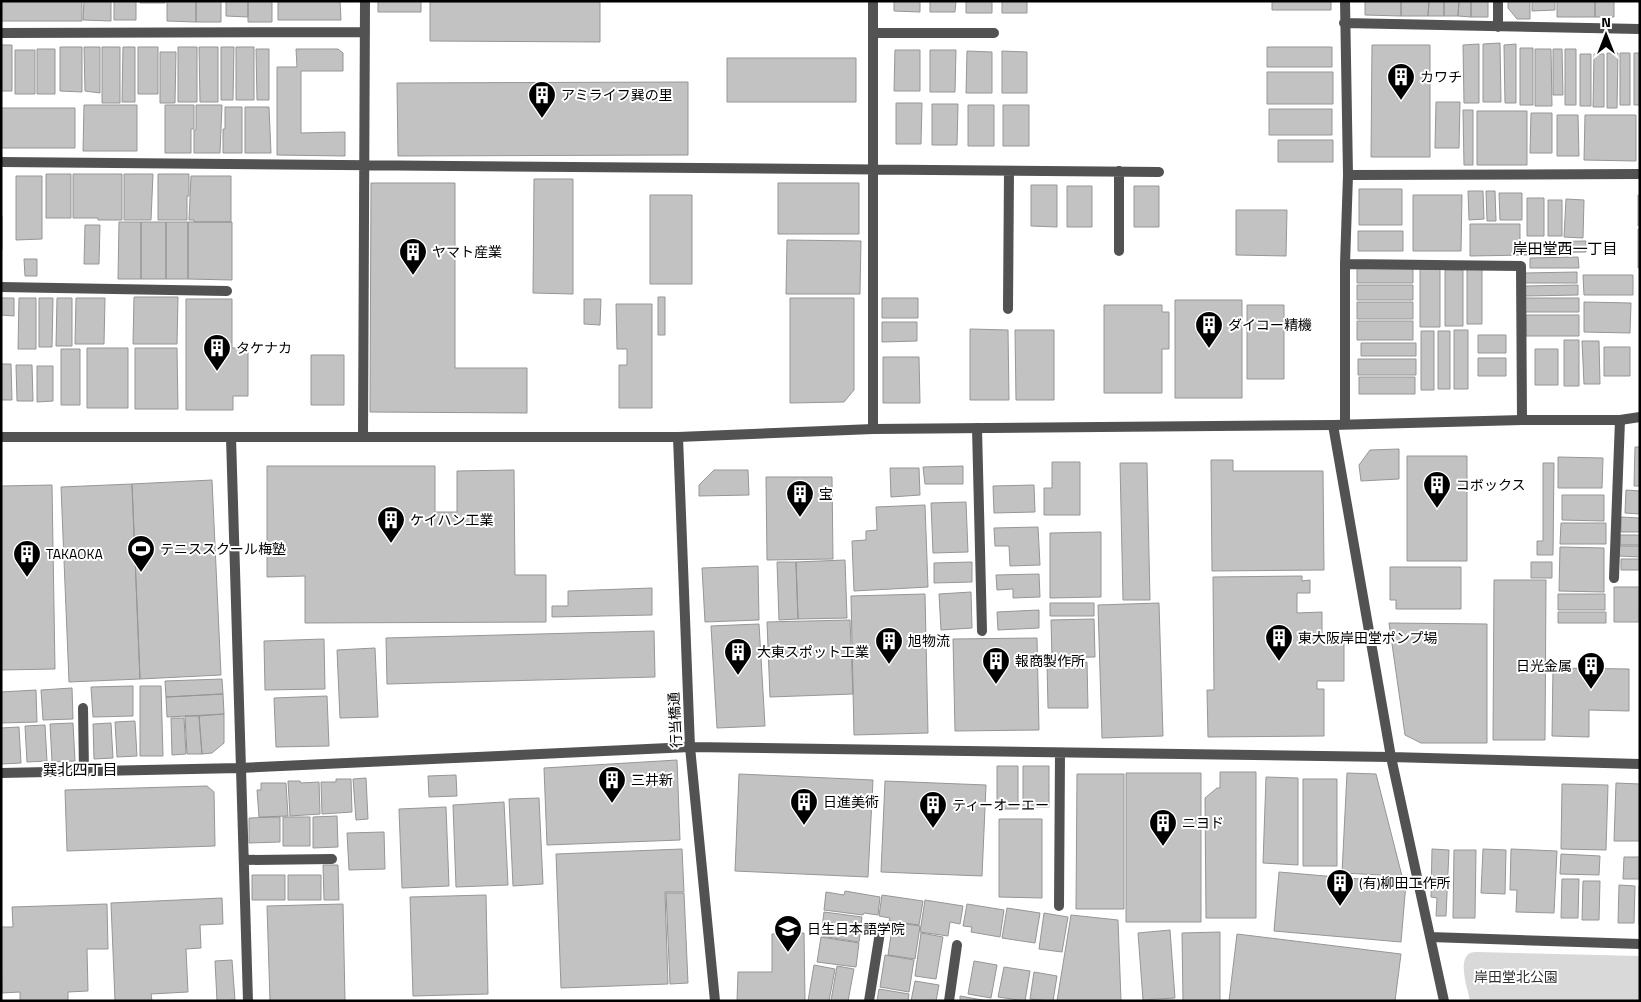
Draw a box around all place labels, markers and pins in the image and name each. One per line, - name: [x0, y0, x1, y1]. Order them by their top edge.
- building icon: カワチ: [1386, 62, 1416, 101]
- place label: カワチ: [1420, 66, 1462, 87]
- building icon: アミライフ巽の里: [527, 80, 557, 119]
- place label: アミライフ巽の里: [561, 84, 673, 105]
- building icon: ヤマト産業: [398, 237, 428, 276]
- place label: ヤマト産業: [432, 241, 502, 262]
- building icon: ダイコー精機: [1194, 310, 1224, 349]
- place label: ダイコー精機: [1228, 314, 1312, 335]
- building icon: タケナカ: [202, 333, 232, 372]
- place label: タケナカ: [236, 337, 292, 358]
- building icon: コボックス: [1422, 470, 1452, 509]
- place label: コボックス: [1456, 474, 1526, 495]
- building icon: 宝: [785, 479, 815, 518]
- place label: 宝: [819, 483, 833, 504]
- building icon: ケイハン工業: [376, 505, 406, 544]
- place label: ケイハン工業: [410, 509, 493, 530]
- sports icon: テニススクール梅塾: [126, 534, 156, 573]
- place label: テニススクール梅塾: [160, 538, 286, 559]
- building icon: TAKAOKA: [12, 539, 42, 578]
- place label: TAKAOKA: [46, 543, 103, 564]
- building icon: 東大阪岸田堂ポンプ場: [1264, 623, 1294, 662]
- building icon: 旭物流: [874, 626, 904, 665]
- place label: 東大阪岸田堂ポンプ場: [1298, 627, 1438, 648]
- place label: 旭物流: [908, 630, 950, 651]
- building icon: 大東スポット工業: [723, 637, 753, 676]
- place label: 大東スポット工業: [757, 641, 869, 662]
- building icon: 報商製作所: [981, 646, 1011, 685]
- place label: 報商製作所: [1015, 650, 1085, 671]
- building icon: 日光金属: [1576, 651, 1606, 690]
- place label: 日光金属: [1516, 655, 1572, 676]
- building icon: 三井新: [597, 765, 627, 804]
- place label: 三井新: [631, 769, 673, 790]
- building icon: 日進美術: [789, 787, 819, 826]
- building icon: ティーオーエー: [918, 790, 948, 829]
- place label: 日進美術: [823, 791, 879, 812]
- place label: ティーオーエー: [952, 794, 1049, 815]
- building icon: ニヨド: [1148, 808, 1178, 847]
- place label: ニヨド: [1182, 812, 1224, 833]
- building icon: (有)柳田工作所: [1325, 868, 1355, 907]
- place label: (有)柳田工作所: [1359, 872, 1450, 893]
- school or university icon: 日生日本語学院: [773, 914, 803, 953]
- place label: 日生日本語学院: [807, 918, 905, 939]

